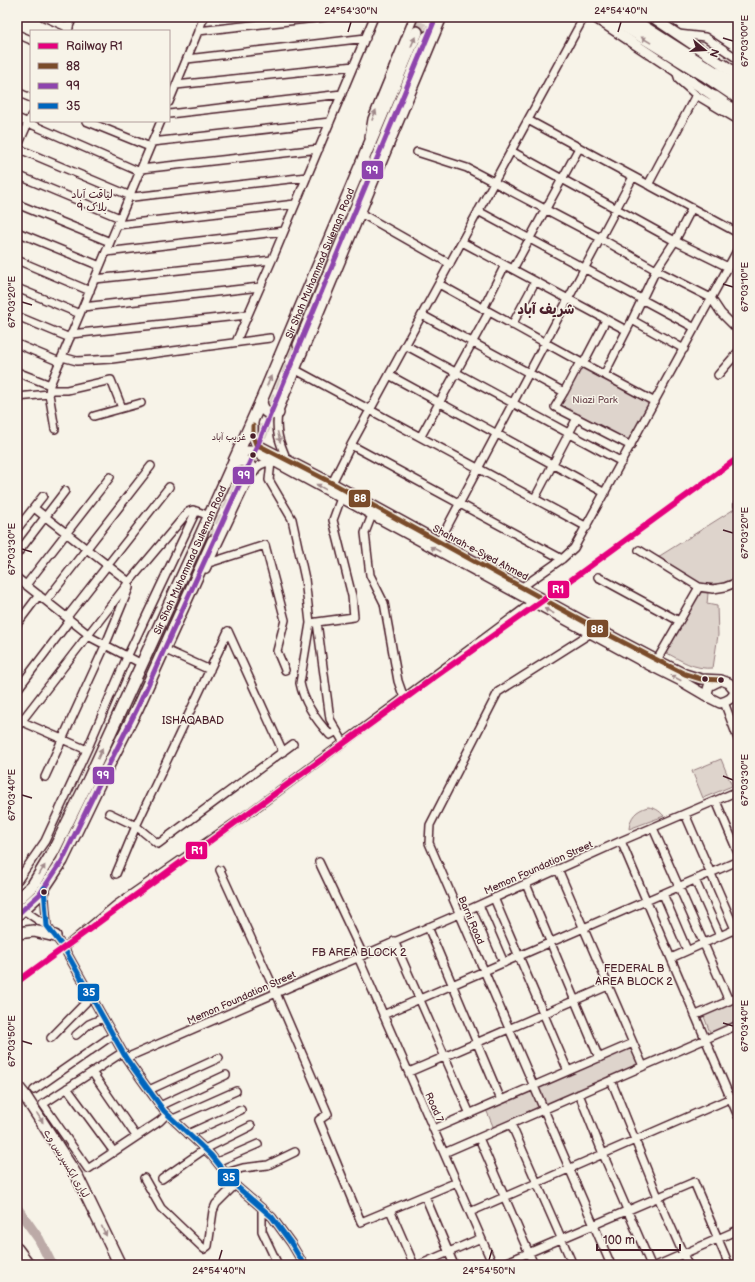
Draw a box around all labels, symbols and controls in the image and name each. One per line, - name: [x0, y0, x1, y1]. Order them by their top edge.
- text: 24°54'30"N: [324, 5, 378, 17]
- text: 24°54'40"N: [594, 5, 648, 17]
- text: 67°03'00"E: [739, 15, 751, 67]
- legend: [30, 30, 170, 122]
- north arrow: [685, 30, 725, 70]
- one-way arrow: [410, 36, 416, 48]
- one-way arrow: [640, 36, 652, 43]
- text: Railway R1: [66, 39, 123, 54]
- text: N: [707, 47, 721, 59]
- text: 88: [66, 59, 80, 74]
- text: 99: [66, 79, 80, 94]
- text: 35: [66, 99, 80, 114]
- one-way arrow: [371, 108, 377, 120]
- line badge: 99: [361, 160, 384, 180]
- text: 99: [366, 164, 378, 177]
- street label: Sir Shah Muhammad Suleman Road: [283, 186, 357, 340]
- district label: لیاقت آباد بلاک 9: [71, 188, 113, 215]
- text: 67°03'10"E: [739, 262, 751, 312]
- text: 67°03'20"E: [6, 276, 18, 328]
- district label: شريف آباد: [518, 301, 574, 318]
- one-way arrow: [267, 374, 273, 386]
- park label: Niazi Park: [572, 394, 618, 406]
- marker: غریب آباد: [248, 431, 258, 441]
- one-way arrow: [276, 431, 282, 444]
- place label: غریب آباد: [212, 432, 246, 443]
- unlabelled marker: [248, 450, 258, 460]
- line badge: 99: [232, 466, 255, 485]
- text: 99: [238, 469, 250, 482]
- street label: Sir Shah Muhammad Suleman Road: [151, 484, 229, 637]
- one-way arrow: [315, 484, 326, 491]
- line badge: 88: [348, 489, 371, 508]
- text: 88: [353, 492, 367, 505]
- text: 67°03'20"E: [739, 507, 751, 559]
- text: 67°03'30"E: [6, 522, 18, 575]
- street label: Shahrah-e-Syed Ahmed: [431, 523, 531, 583]
- one-way arrow: [429, 546, 441, 552]
- line badge: R1: [547, 580, 570, 599]
- text: R1: [552, 583, 564, 596]
- one-way arrow: [544, 607, 555, 614]
- line badge: 88: [586, 619, 609, 638]
- text: 88: [590, 623, 604, 636]
- unlabelled marker: [700, 674, 710, 684]
- one-way arrow: [671, 675, 682, 682]
- unlabelled marker: [716, 675, 726, 685]
- district label: ISHAQABAD: [162, 714, 224, 727]
- one-way arrow: [97, 749, 103, 760]
- text: 67°03'30"E: [739, 753, 751, 806]
- line badge: 99: [92, 766, 115, 785]
- text: 67°03'40"E: [6, 768, 18, 821]
- text: 99: [97, 769, 109, 782]
- street label: Memon Foundation Street: [482, 839, 594, 897]
- line badge: R1: [185, 841, 208, 860]
- text: R1: [191, 844, 203, 857]
- one-way arrow: [38, 865, 46, 876]
- unlabelled marker: [39, 887, 49, 897]
- street label: Barni Road: [456, 895, 487, 946]
- district label: FB AREA BLOCK 2: [312, 946, 407, 959]
- district label: FEDERAL B AREA BLOCK 2: [595, 962, 673, 988]
- street label: Memon Foundation Street: [185, 969, 297, 1027]
- line badge: 35: [77, 983, 100, 1002]
- text: 35: [83, 986, 96, 999]
- text: 67°03'40"E: [739, 999, 751, 1052]
- text: 67°03'50"E: [6, 1015, 18, 1067]
- street label: Road 7: [422, 1091, 446, 1124]
- one-way arrow: [36, 1112, 43, 1124]
- street label: لیاری ایکسپریس وے: [41, 1127, 91, 1200]
- line badge: 35: [217, 1168, 240, 1187]
- text: 35: [223, 1171, 236, 1184]
- one-way arrow: [101, 1225, 107, 1236]
- scale bar: [597, 1226, 680, 1252]
- text: 100 m: [603, 1233, 635, 1248]
- text: 24°54'40"N: [192, 1265, 246, 1277]
- text: 24°54'50"N: [463, 1265, 516, 1277]

